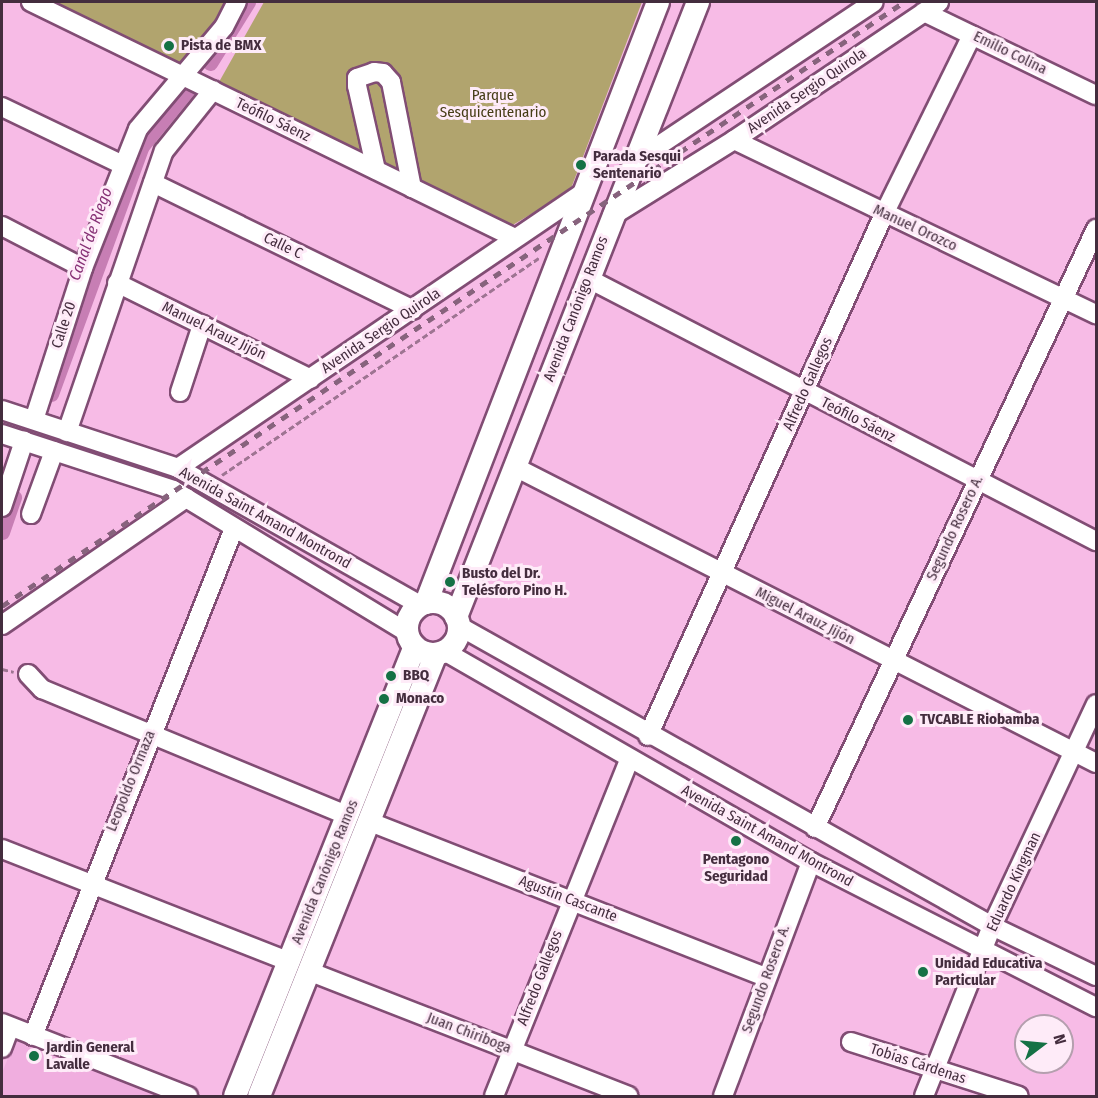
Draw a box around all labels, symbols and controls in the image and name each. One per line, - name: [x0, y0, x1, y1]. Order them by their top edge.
- street label: Emilio Colina: [970, 27, 1050, 79]
- place label: Pista de BMX: [181, 37, 261, 55]
- marker: Pista de BMX: [162, 39, 176, 53]
- street label: Avenida Sergio Quirola: [744, 45, 870, 137]
- park label: Parque Sesquicentenario: [440, 86, 546, 121]
- street label: Teófilo Sáenz: [233, 94, 313, 146]
- place label: Parada Sesqui Sentenario: [593, 147, 681, 182]
- marker: Parada Sesqui Sentenario: [574, 158, 588, 172]
- water label: Canal de Riego: [65, 185, 117, 283]
- street label: Manuel Orozco: [870, 201, 960, 255]
- street label: Calle C: [261, 229, 305, 263]
- street label: Avenida Canónigo Ramos: [540, 234, 612, 384]
- street label: Avenida Sergio Quirola: [318, 285, 444, 377]
- street label: Manuel Arauz Jijón: [159, 298, 269, 364]
- street label: Calle 20: [48, 299, 80, 351]
- street label: Alfredo Gallegos: [779, 335, 837, 433]
- street label: Teófilo Sáenz: [818, 394, 898, 446]
- street label: Avenida Saint Amand Montrond: [176, 463, 354, 573]
- street label: Segundo Rosero A.: [923, 473, 987, 583]
- place label: Busto del Dr. Telésforo Pino H.: [462, 564, 567, 599]
- marker: Busto del Dr. Telésforo Pino H.: [443, 575, 457, 589]
- street label: Miguel Arauz Jijón: [752, 583, 858, 649]
- place label: BBQ: [403, 667, 429, 685]
- marker: BBQ: [384, 669, 398, 683]
- place label: Monaco: [396, 690, 444, 708]
- marker: Monaco: [377, 692, 391, 706]
- place label: TVCABLE Riobamba: [920, 711, 1039, 729]
- marker: TVCABLE Riobamba: [901, 713, 915, 727]
- street label: Leopoldo Ormaza: [103, 728, 159, 834]
- street label: Avenida Saint Amand Montrond: [678, 781, 856, 891]
- street label: Avenida Canónigo Ramos: [288, 797, 362, 947]
- street label: Eduardo Kingman: [983, 829, 1045, 935]
- marker: Pentagono Seguridad: [729, 834, 743, 848]
- place label: Pentagono Seguridad: [703, 850, 769, 885]
- street label: Agustín Cascante: [516, 872, 620, 926]
- street label: Segundo Rosero A.: [738, 922, 794, 1036]
- street label: Alfredo Gallegos: [514, 928, 566, 1028]
- place label: Unidad Educativa Particular: [935, 954, 1042, 989]
- marker: Unidad Educativa Particular: [916, 965, 930, 979]
- street label: Juan Chiriboga: [424, 1009, 514, 1057]
- north arrow: [1014, 1014, 1074, 1074]
- text: N: [1049, 1032, 1070, 1047]
- place label: Jardin General Lavalle: [46, 1038, 134, 1073]
- street label: Tobías Cárdenas: [868, 1040, 968, 1088]
- marker: Jardin General Lavalle: [27, 1049, 41, 1063]

